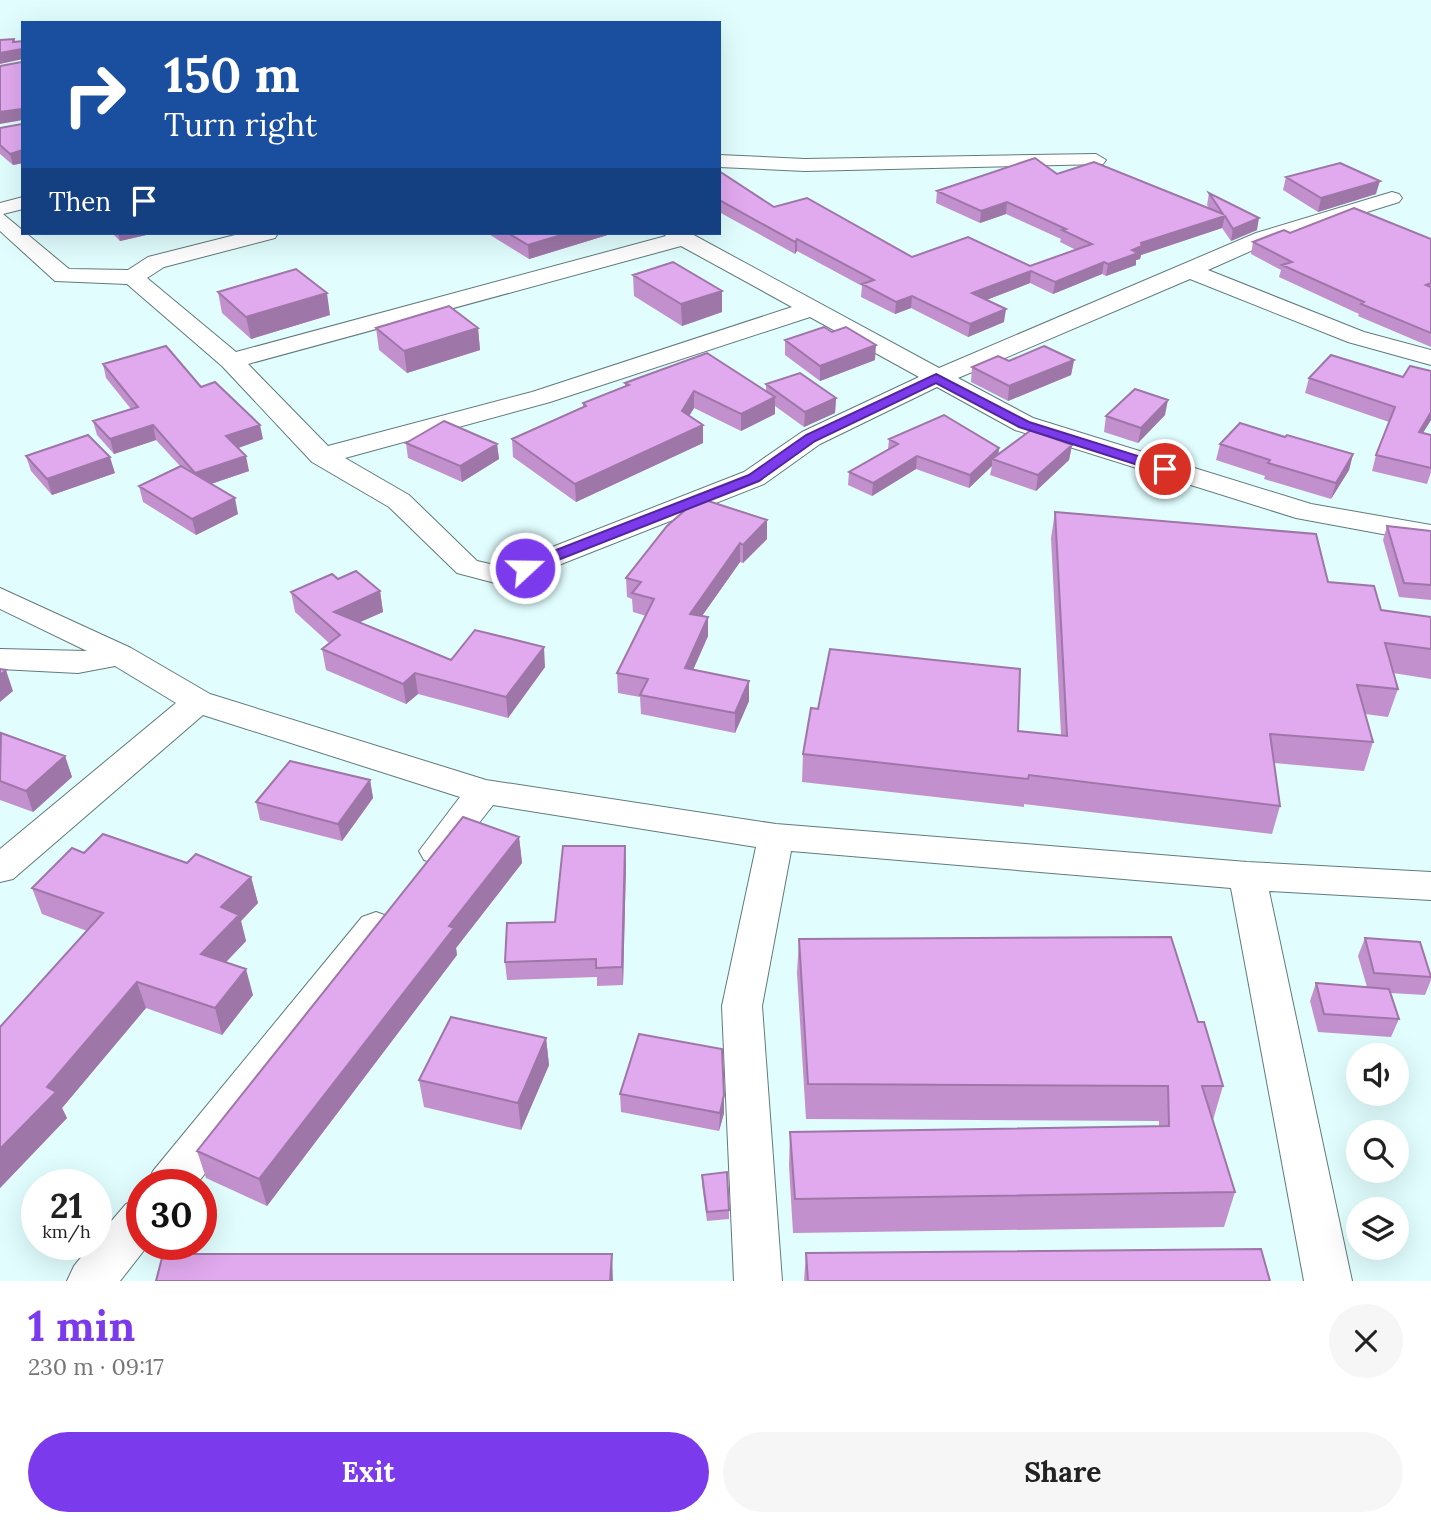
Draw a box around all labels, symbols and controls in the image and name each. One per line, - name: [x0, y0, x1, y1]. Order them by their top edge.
- text: 150 m: [164, 43, 300, 105]
- icon: right: [49, 49, 140, 140]
- text: Turn right: [164, 104, 317, 145]
- icon: arrive: [125, 182, 163, 220]
- text: Then: [49, 185, 111, 218]
- pin: [1135, 439, 1195, 499]
- icon: arrive: [1146, 450, 1184, 488]
- position arrow: [488, 531, 562, 605]
- map controls: [1346, 1043, 1409, 1260]
- button: sound: [1346, 1043, 1409, 1106]
- button: search: [1346, 1120, 1409, 1183]
- speed limit sign: 30: [126, 1169, 217, 1260]
- text: 21: [50, 1183, 83, 1228]
- button: layers: [1346, 1197, 1409, 1260]
- text: km/h: [42, 1220, 91, 1243]
- text: 1 min: [28, 1299, 135, 1353]
- button: close: [1329, 1304, 1403, 1378]
- text: 230 m · 09:17: [28, 1352, 164, 1381]
- button: Exit: [28, 1432, 709, 1512]
- button: Share: [723, 1432, 1403, 1512]

